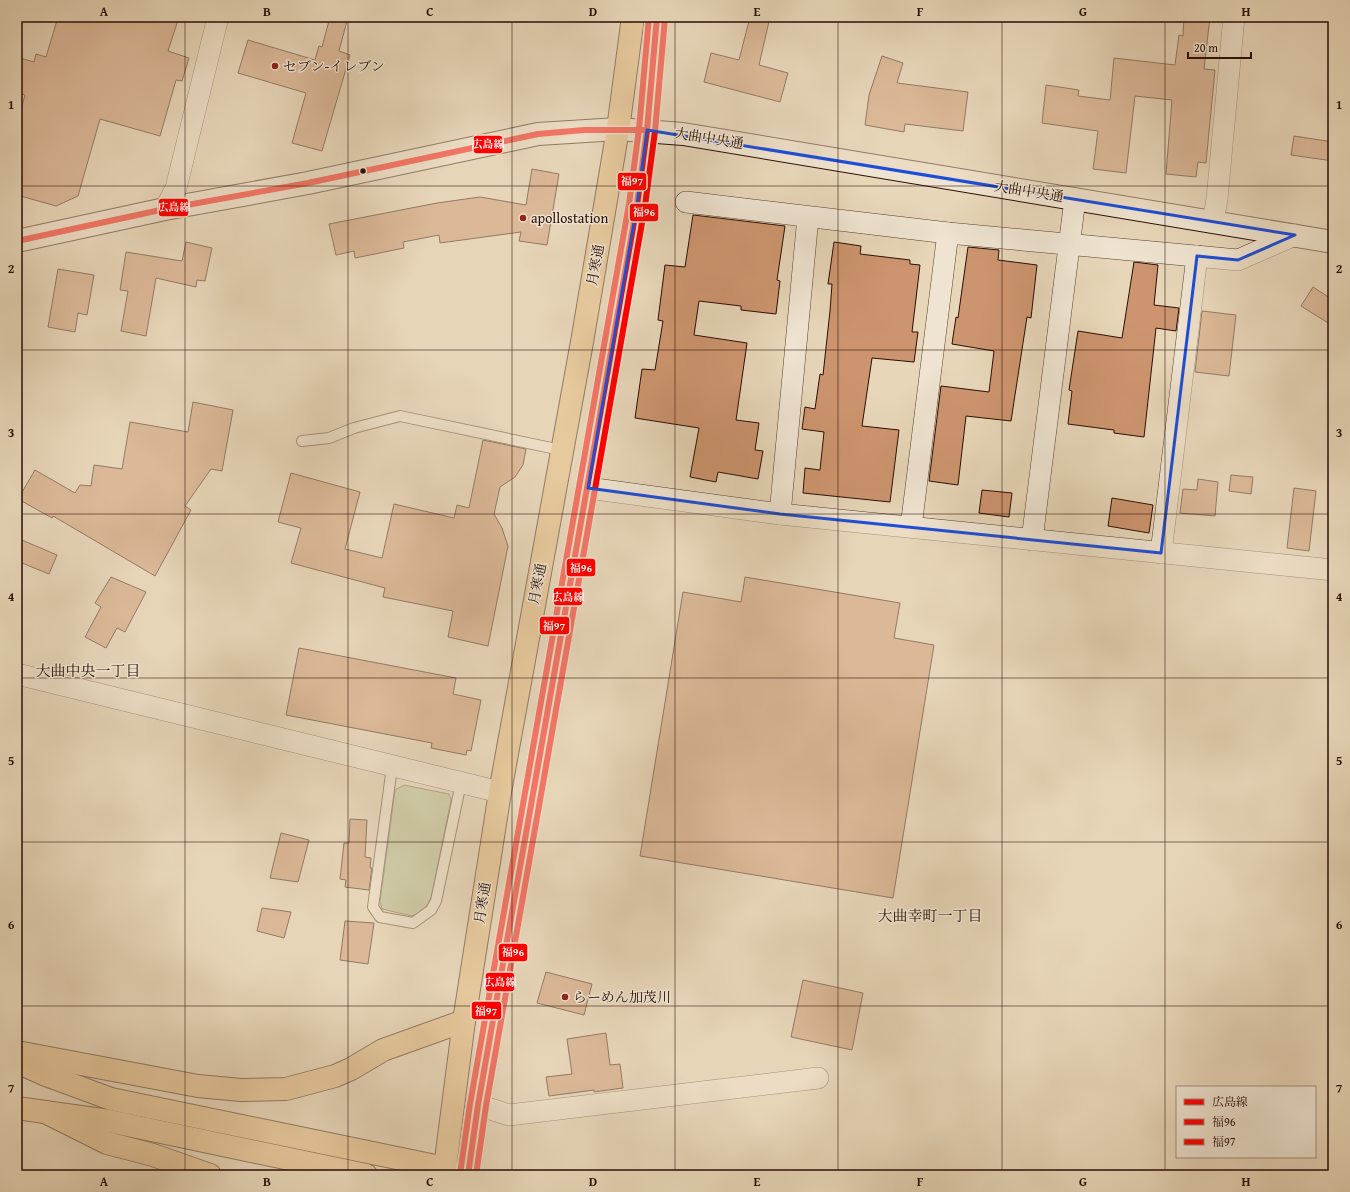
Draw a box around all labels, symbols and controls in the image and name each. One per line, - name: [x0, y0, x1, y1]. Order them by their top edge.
- text: A: [100, 2, 109, 21]
- text: B: [263, 2, 271, 21]
- text: C: [426, 2, 434, 21]
- text: D: [589, 2, 597, 21]
- text: E: [754, 2, 761, 21]
- text: F: [917, 2, 924, 21]
- text: G: [1079, 2, 1087, 21]
- text: H: [1241, 2, 1251, 21]
- scale bar: [1188, 34, 1251, 60]
- text: 20 m: [1194, 39, 1218, 56]
- place label: セブン-イレブン: [283, 56, 385, 76]
- marker: セブン-イレブン: [270, 61, 280, 71]
- text: 1: [8, 95, 14, 114]
- text: 1: [1336, 95, 1342, 114]
- street label: 大曲中央通: [673, 123, 745, 153]
- line badge: 広島線: [473, 135, 503, 154]
- text: 広島線: [472, 136, 505, 152]
- unlabelled marker: [358, 166, 368, 176]
- line badge: 福97: [617, 172, 647, 191]
- text: 福97: [621, 173, 643, 189]
- street label: 大曲中央通: [993, 176, 1065, 206]
- line badge: 広島線: [158, 198, 189, 217]
- text: 広島線: [158, 199, 191, 215]
- line badge: 福96: [629, 203, 659, 222]
- text: 福96: [633, 204, 655, 220]
- place label: apollostation: [531, 208, 608, 228]
- marker: apollostation: [518, 213, 528, 223]
- street label: 月寒通: [582, 243, 608, 287]
- text: 2: [8, 259, 15, 278]
- text: 2: [1336, 259, 1343, 278]
- text: 3: [8, 423, 14, 442]
- text: 3: [1336, 423, 1342, 442]
- line badge: 福96: [566, 558, 596, 577]
- text: 福96: [570, 560, 592, 576]
- street label: 月寒通: [523, 561, 551, 607]
- text: 4: [8, 587, 15, 606]
- line badge: 広島線: [553, 587, 583, 606]
- text: 4: [1336, 587, 1343, 606]
- text: 広島線: [552, 589, 585, 605]
- line badge: 福97: [539, 616, 570, 635]
- text: 福97: [543, 618, 565, 634]
- district label: 大曲中央一丁目: [35, 660, 141, 681]
- text: 5: [8, 751, 15, 770]
- text: 5: [1336, 751, 1343, 770]
- street label: 月寒通: [469, 881, 495, 925]
- district label: 大曲幸町一丁目: [877, 905, 983, 926]
- text: 6: [8, 915, 15, 934]
- text: 6: [1336, 915, 1343, 934]
- line badge: 福96: [498, 943, 528, 962]
- text: 福96: [502, 944, 524, 960]
- line badge: 広島線: [485, 972, 515, 992]
- text: 広島線: [484, 974, 517, 990]
- place label: らーめん加茂川: [573, 987, 671, 1007]
- marker: らーめん加茂川: [560, 992, 570, 1002]
- line badge: 福97: [471, 1001, 502, 1020]
- text: 福97: [475, 1003, 497, 1019]
- text: 7: [8, 1079, 15, 1098]
- text: 7: [1336, 1079, 1343, 1098]
- legend: [1176, 1086, 1316, 1158]
- text: 広島線: [1212, 1093, 1248, 1110]
- text: 福96: [1212, 1113, 1236, 1130]
- text: 福97: [1212, 1133, 1236, 1150]
- text: A: [100, 1172, 109, 1191]
- text: B: [263, 1172, 271, 1191]
- text: C: [426, 1172, 434, 1191]
- text: D: [589, 1172, 597, 1191]
- text: E: [754, 1172, 761, 1191]
- text: F: [917, 1172, 924, 1191]
- text: G: [1079, 1172, 1087, 1191]
- text: H: [1241, 1172, 1251, 1191]

